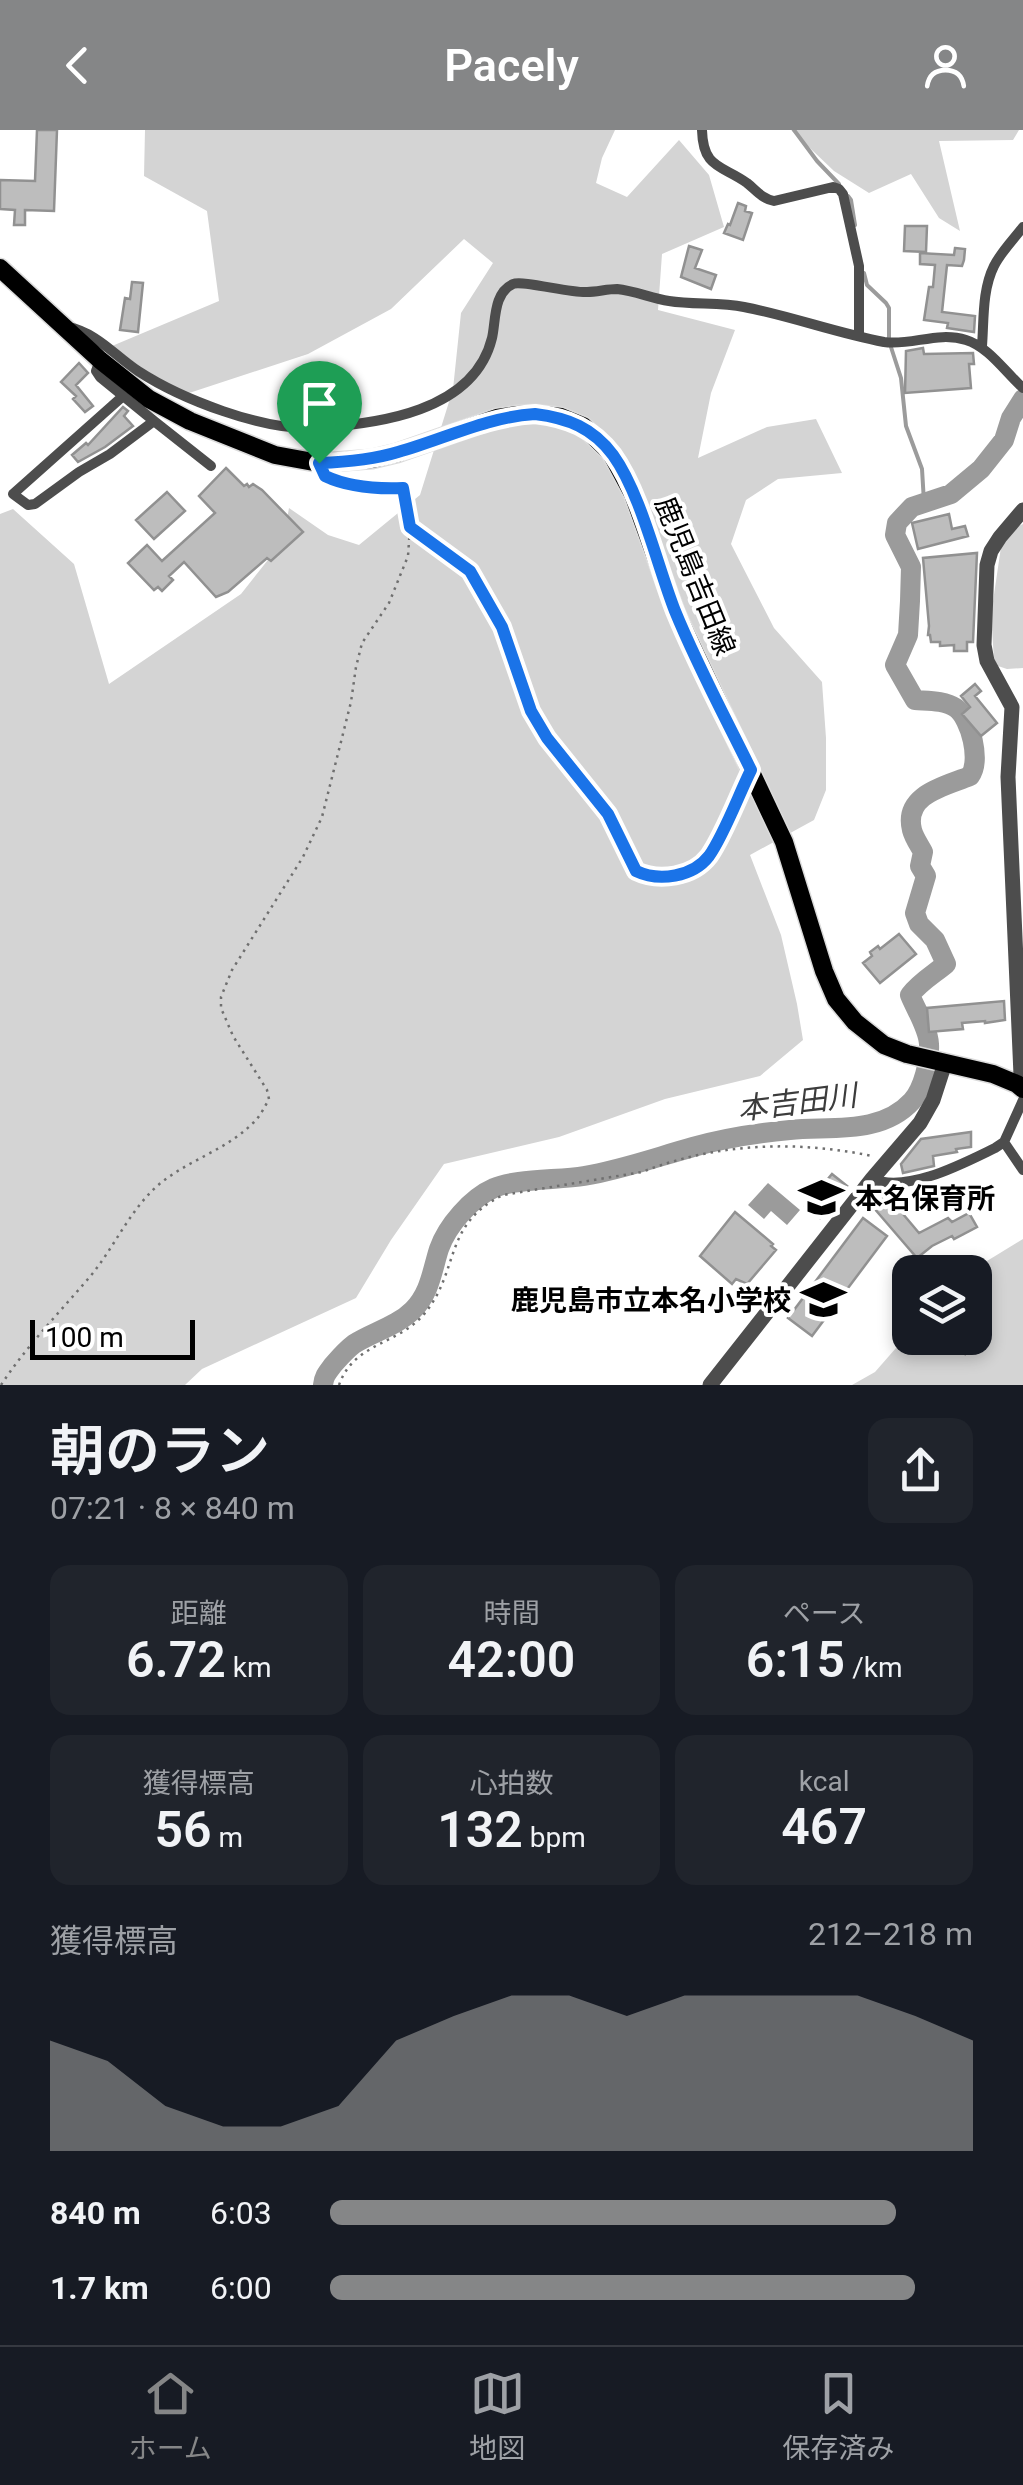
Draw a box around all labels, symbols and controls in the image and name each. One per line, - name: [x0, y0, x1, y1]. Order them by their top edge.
- icon: back: [50, 38, 105, 93]
- icon: person: [918, 38, 973, 93]
- text: Pacely: [444, 39, 579, 92]
- pin: [277, 361, 362, 464]
- icon: arrive: [292, 376, 347, 431]
- street label: 鹿児島吉田線: [648, 492, 742, 660]
- water label: 本吉田川: [735, 1077, 862, 1127]
- school or university icon: 本名保育所: [798, 1174, 846, 1222]
- place label: 本名保育所: [855, 1182, 995, 1215]
- map controls: [892, 1255, 992, 1355]
- button: layers: [892, 1255, 992, 1355]
- school or university icon: 鹿児島市立本名小学校: [800, 1276, 848, 1324]
- place label: 鹿児島市立本名小学校: [511, 1284, 791, 1317]
- scale bar: [30, 1315, 195, 1360]
- text: 100 m: [45, 1321, 124, 1354]
- button: share: [868, 1418, 973, 1523]
- text: 朝のラン: [50, 1419, 270, 1483]
- text: 07:21 · 8 × 840 m: [50, 1489, 295, 1527]
- text: 距離: [171, 1597, 227, 1630]
- text: 時間: [483, 1597, 540, 1630]
- text: ペース: [783, 1597, 865, 1630]
- text: 6.72: [126, 1631, 226, 1689]
- text: 42:00: [448, 1631, 575, 1689]
- text: 6:15: [746, 1631, 845, 1689]
- text: km: [226, 1651, 272, 1684]
- text: /km: [845, 1651, 902, 1684]
- text: kcal: [799, 1765, 849, 1798]
- text: 獲得標高: [143, 1767, 255, 1800]
- text: 心拍数: [469, 1767, 554, 1800]
- text: 467: [781, 1798, 867, 1856]
- text: 56: [155, 1801, 212, 1859]
- text: 132: [437, 1801, 523, 1859]
- text: m: [212, 1821, 243, 1854]
- text: bpm: [523, 1821, 586, 1854]
- text: 212–218 m: [808, 1915, 973, 1953]
- text: 獲得標高: [50, 1922, 178, 1960]
- text: 840 m: [50, 2194, 141, 2232]
- text: 6:03: [210, 2194, 272, 2232]
- text: 1.7 km: [50, 2269, 149, 2307]
- text: 6:00: [210, 2269, 272, 2307]
- tab: ホーム: [129, 2366, 212, 2466]
- tab: 地図: [469, 2366, 525, 2466]
- tab: 保存済み: [782, 2366, 894, 2466]

